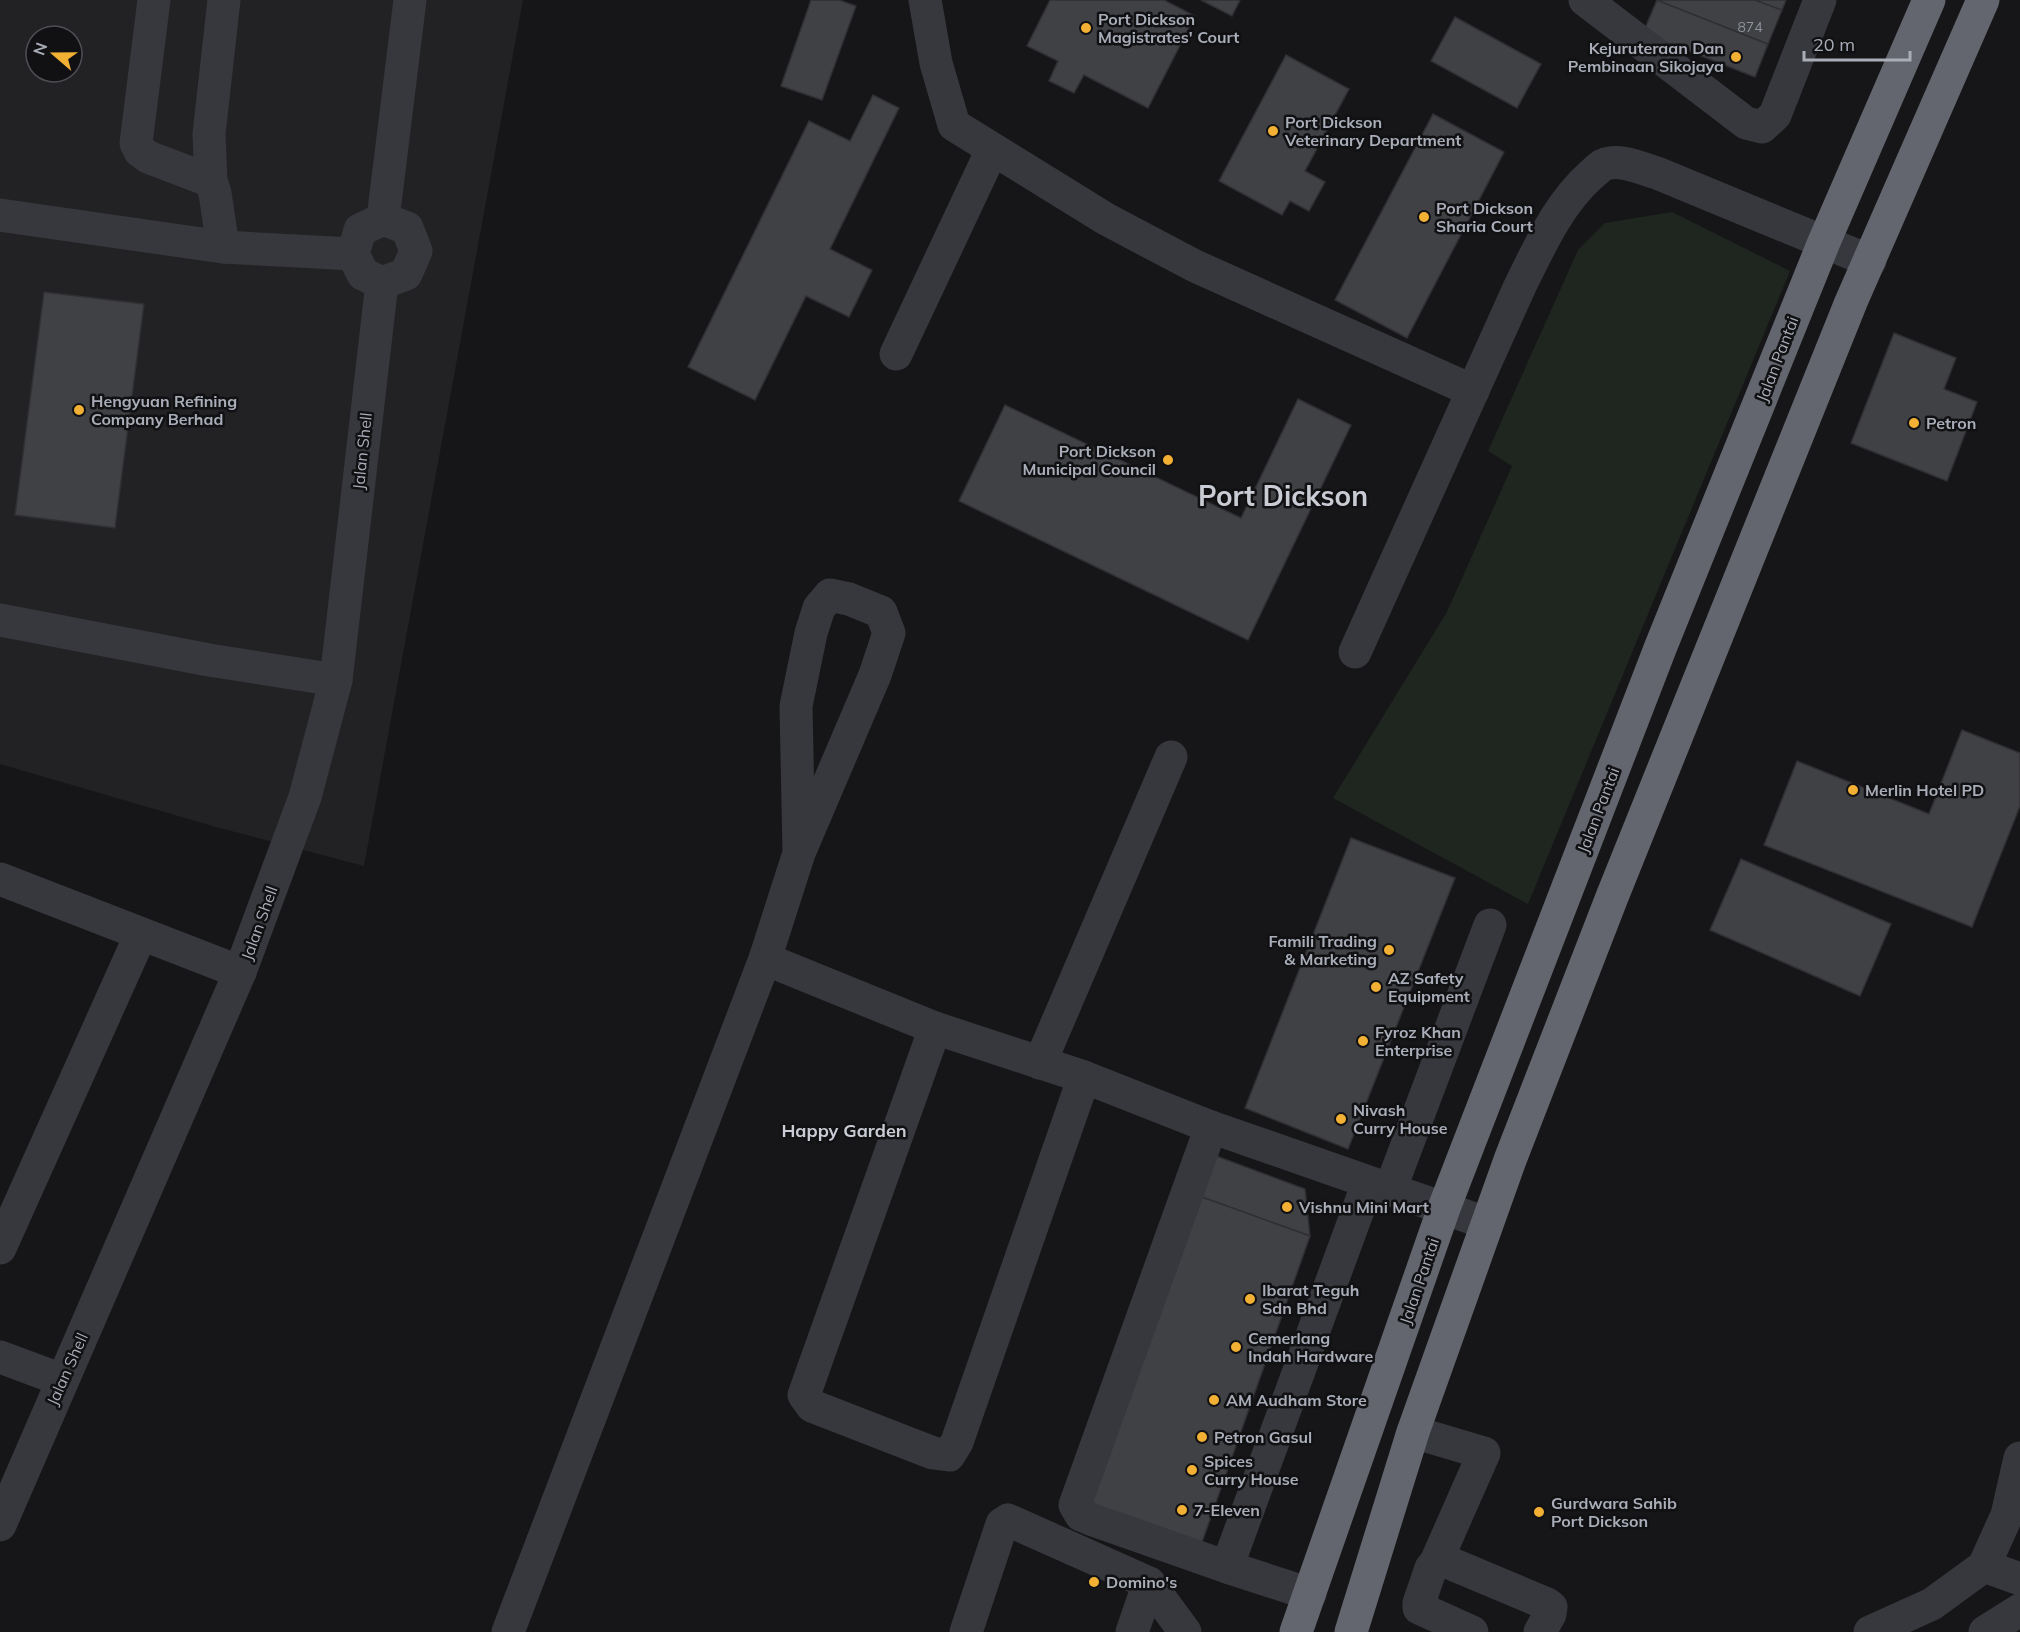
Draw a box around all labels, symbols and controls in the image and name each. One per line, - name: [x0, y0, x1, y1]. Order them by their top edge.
- place label: Port Dickson Magistrates' Court: [1098, 9, 1239, 47]
- house number: 874: [1737, 18, 1763, 36]
- marker: Port Dickson Magistrates' Court: [1079, 21, 1093, 35]
- north arrow: [24, 24, 84, 84]
- scale bar: [1804, 24, 1910, 62]
- text: 20 m: [1813, 33, 1855, 56]
- place label: Kejuruteraan Dan Pembinaan Sikojaya: [1568, 38, 1724, 76]
- text: N: [28, 40, 51, 58]
- marker: Kejuruteraan Dan Pembinaan Sikojaya: [1729, 50, 1743, 64]
- place label: Port Dickson Veterinary Department: [1284, 112, 1461, 150]
- marker: Port Dickson Veterinary Department: [1266, 124, 1280, 138]
- place label: Port Dickson Sharia Court: [1436, 198, 1533, 236]
- marker: Port Dickson Sharia Court: [1417, 210, 1431, 224]
- street label: Jalan Pantai: [1752, 313, 1802, 405]
- place label: Hengyuan Refining Company Berhad: [91, 391, 237, 429]
- marker: Hengyuan Refining Company Berhad: [72, 403, 86, 417]
- street label: Jalan Shell: [348, 411, 376, 491]
- place label: Petron: [1926, 413, 1976, 433]
- marker: Petron: [1907, 416, 1921, 430]
- place label: Port Dickson Municipal Council: [1023, 441, 1156, 479]
- marker: Port Dickson Municipal Council: [1161, 453, 1175, 467]
- district label: Port Dickson: [1198, 478, 1368, 513]
- street label: Jalan Pantai: [1573, 764, 1623, 856]
- place label: Merlin Hotel PD: [1865, 780, 1984, 800]
- marker: Merlin Hotel PD: [1846, 783, 1860, 797]
- street label: Jalan Shell: [236, 883, 282, 963]
- place label: Famili Trading & Marketing: [1268, 931, 1377, 969]
- marker: Famili Trading & Marketing: [1382, 943, 1396, 957]
- place label: AZ Safety Equipment: [1388, 968, 1470, 1006]
- marker: AZ Safety Equipment: [1369, 980, 1383, 994]
- place label: Fyroz Khan Enterprise: [1375, 1022, 1461, 1060]
- marker: Fyroz Khan Enterprise: [1356, 1034, 1370, 1048]
- place label: Nivash Curry House: [1353, 1100, 1448, 1138]
- marker: Nivash Curry House: [1334, 1112, 1348, 1126]
- district label: Happy Garden: [781, 1119, 907, 1142]
- place label: Vishnu Mini Mart: [1298, 1197, 1429, 1217]
- marker: Vishnu Mini Mart: [1280, 1200, 1294, 1214]
- street label: Jalan Pantai: [1395, 1235, 1443, 1327]
- place label: Ibarat Teguh Sdn Bhd: [1262, 1280, 1360, 1318]
- marker: Ibarat Teguh Sdn Bhd: [1243, 1292, 1257, 1306]
- place label: Cemerlang Indah Hardware: [1248, 1328, 1373, 1366]
- street label: Jalan Shell: [42, 1330, 92, 1408]
- marker: Cemerlang Indah Hardware: [1229, 1340, 1243, 1354]
- place label: AM Audham Store: [1226, 1390, 1367, 1410]
- marker: AM Audham Store: [1207, 1393, 1221, 1407]
- place label: Petron Gasul: [1214, 1427, 1312, 1447]
- marker: Petron Gasul: [1195, 1430, 1209, 1444]
- place label: Spices Curry House: [1204, 1451, 1299, 1489]
- marker: Spices Curry House: [1185, 1463, 1199, 1477]
- place label: Gurdwara Sahib Port Dickson: [1551, 1493, 1677, 1531]
- place label: 7-Eleven: [1194, 1500, 1260, 1520]
- marker: 7-Eleven: [1175, 1503, 1189, 1517]
- marker: Gurdwara Sahib Port Dickson: [1532, 1505, 1546, 1519]
- place label: Domino's: [1106, 1572, 1177, 1592]
- marker: Domino's: [1087, 1575, 1101, 1589]

